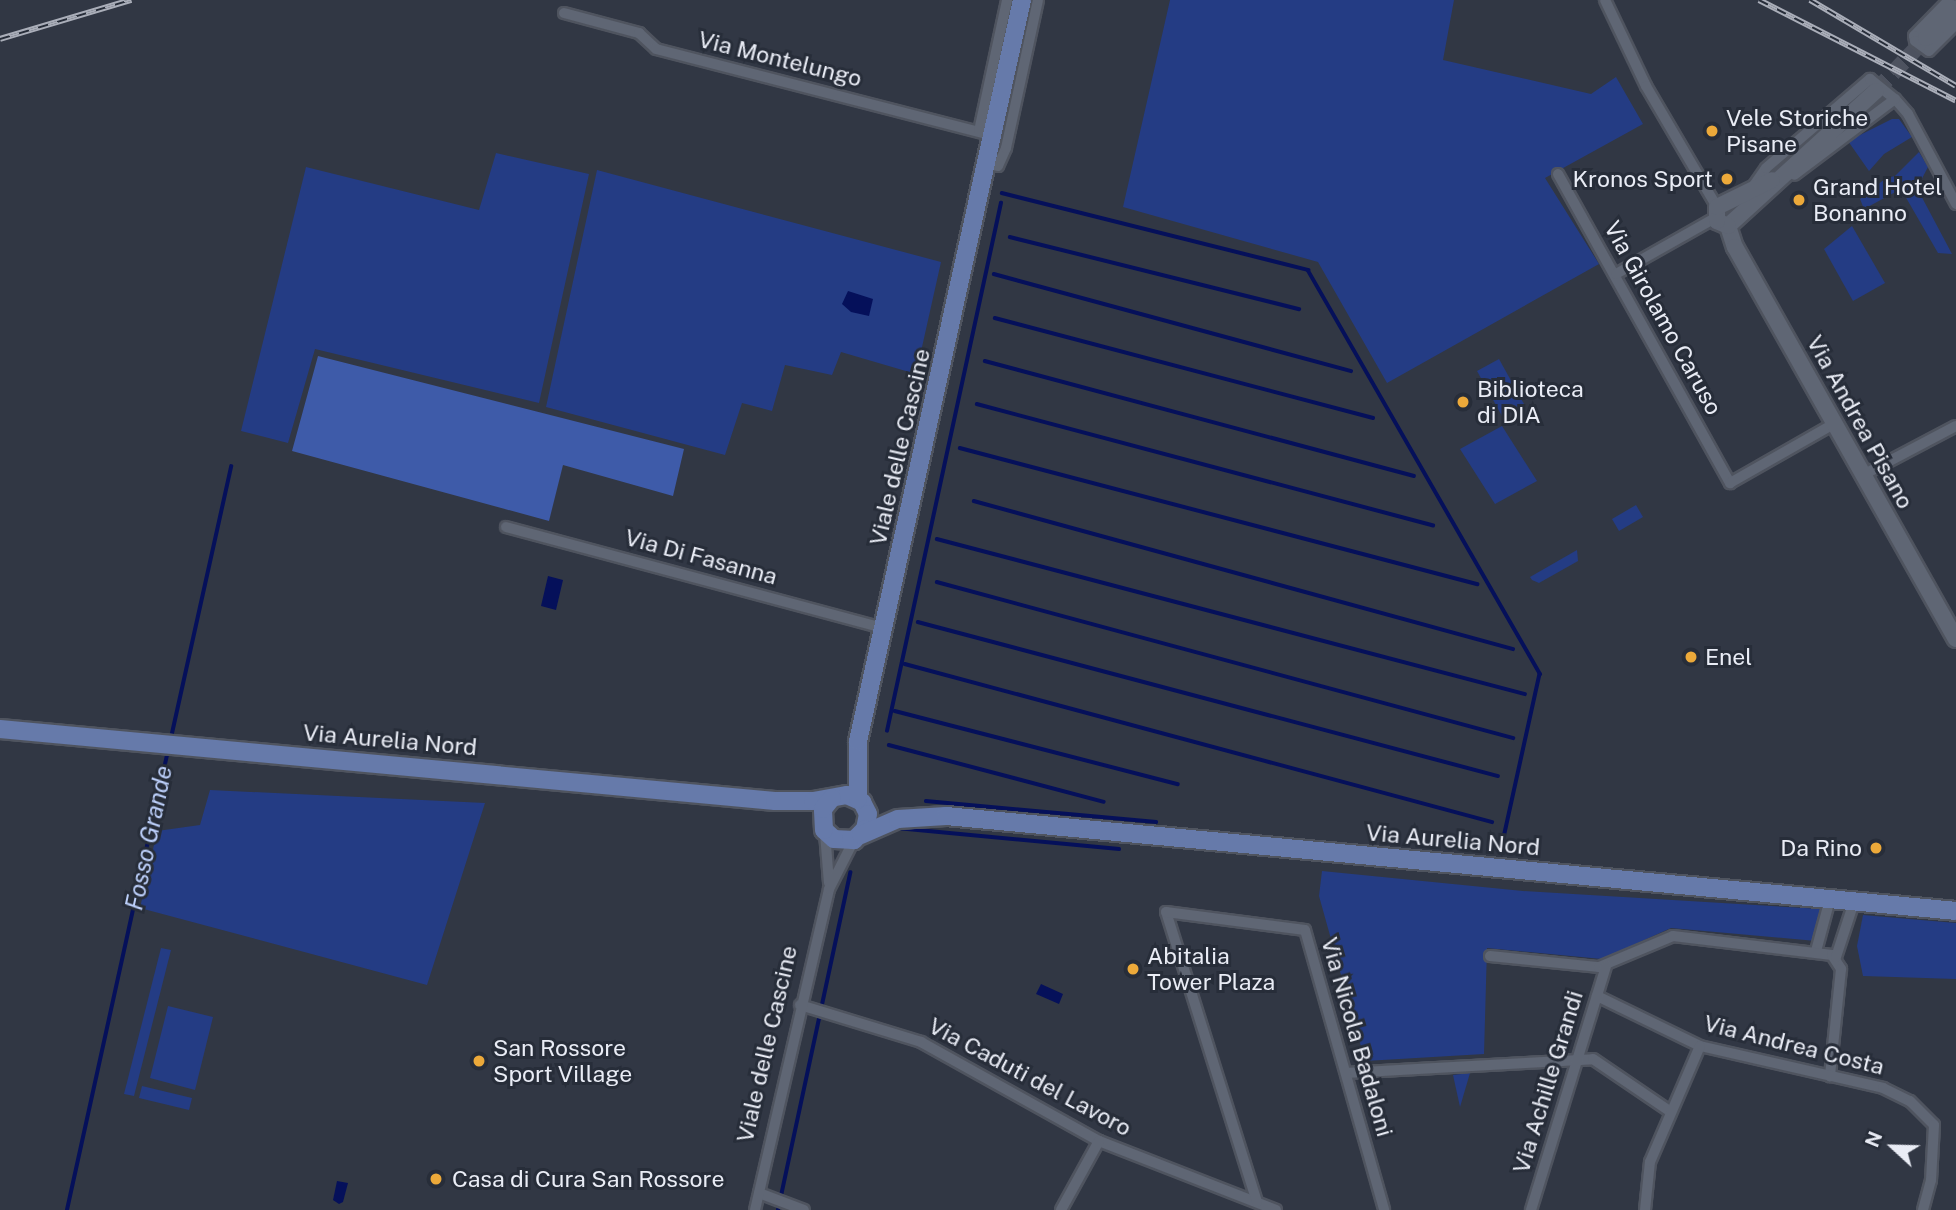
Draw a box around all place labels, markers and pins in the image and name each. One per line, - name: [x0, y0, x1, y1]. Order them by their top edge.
- place label: Vele Storiche Pisane: [1726, 104, 1868, 158]
- marker: Vele Storiche Pisane: [1704, 123, 1720, 139]
- place label: Kronos Sport: [1572, 165, 1713, 193]
- marker: Kronos Sport: [1719, 171, 1735, 187]
- place label: Grand Hotel Bonanno: [1813, 173, 1942, 227]
- marker: Grand Hotel Bonanno: [1791, 192, 1807, 208]
- place label: Biblioteca di DIA: [1477, 375, 1584, 429]
- marker: Biblioteca di DIA: [1455, 394, 1471, 410]
- place label: Enel: [1705, 643, 1752, 671]
- marker: Enel: [1683, 649, 1699, 665]
- place label: Da Rino: [1780, 834, 1862, 862]
- marker: Da Rino: [1868, 840, 1884, 856]
- place label: Abitalia Tower Plaza: [1147, 942, 1275, 996]
- marker: Abitalia Tower Plaza: [1125, 961, 1141, 977]
- place label: San Rossore Sport Village: [493, 1034, 633, 1088]
- marker: San Rossore Sport Village: [471, 1053, 487, 1069]
- place label: Casa di Cura San Rossore: [452, 1165, 725, 1193]
- marker: Casa di Cura San Rossore: [426, 1169, 446, 1189]

